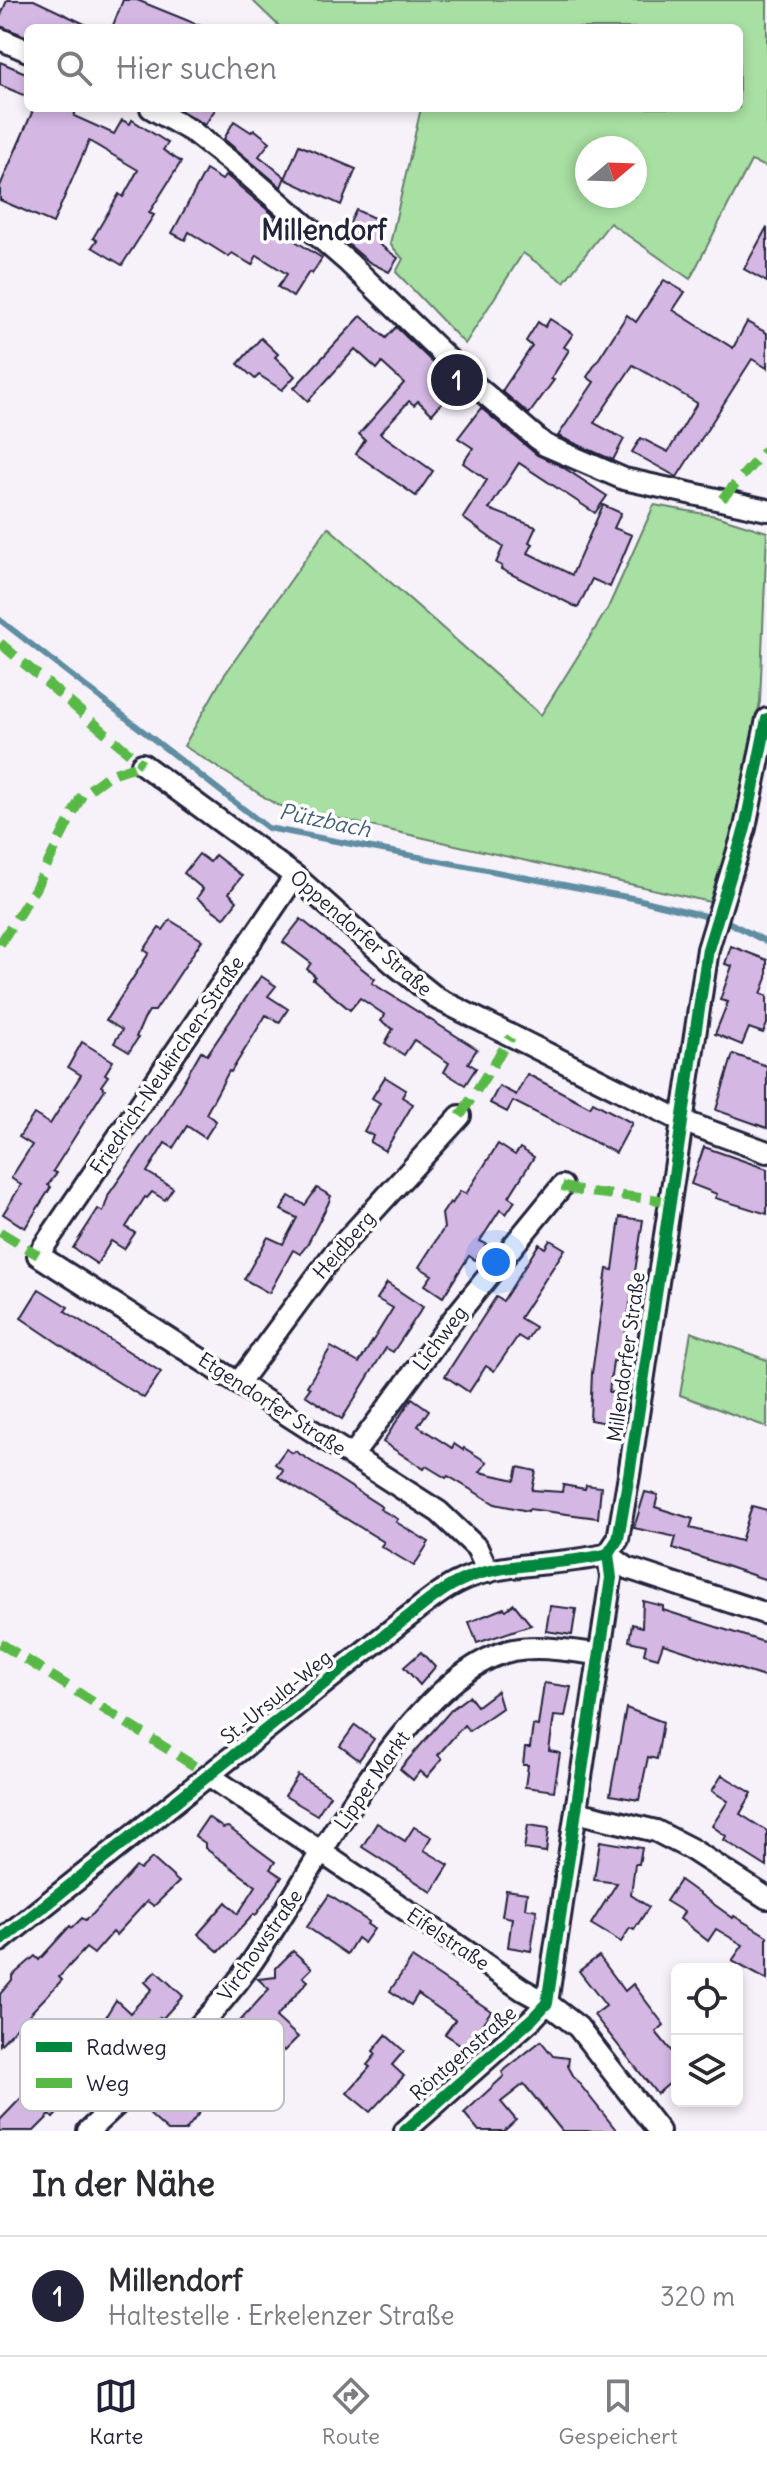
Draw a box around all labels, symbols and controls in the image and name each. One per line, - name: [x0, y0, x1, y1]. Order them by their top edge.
- search box: [24, 24, 743, 112]
- icon: search: [52, 46, 96, 90]
- text: Hier suchen: [116, 49, 277, 87]
- north arrow: [575, 136, 647, 208]
- district label: Millendorf: [261, 212, 388, 248]
- pin: 1: [431, 350, 483, 410]
- water label: Pützbach: [277, 797, 374, 844]
- street label: Oppendorfer Straße: [285, 864, 437, 1001]
- street label: Friedrich-Neukirchen-Straße: [84, 951, 249, 1179]
- street label: Heidberg: [307, 1205, 380, 1284]
- your location: [476, 1242, 516, 1282]
- street label: Millendorfer Straße: [601, 1270, 650, 1444]
- street label: Lichweg: [407, 1300, 472, 1375]
- street label: Etgendorfer Straße: [194, 1346, 351, 1461]
- street label: St.-Ursula-Weg: [215, 1644, 336, 1749]
- street label: Lipper Markt: [329, 1725, 415, 1834]
- street label: Virchowstraße: [212, 1884, 307, 2005]
- street label: Eifelstraße: [402, 1902, 494, 1975]
- map controls: [671, 1963, 743, 2107]
- button: locate: [671, 1963, 743, 2035]
- street label: Röntgenstraße: [405, 2000, 521, 2105]
- legend: [20, 2019, 284, 2111]
- text: Radweg: [86, 2033, 167, 2061]
- button: layers: [671, 2035, 743, 2107]
- text: Weg: [86, 2069, 129, 2097]
- text: In der Nähe: [32, 2162, 215, 2205]
- text: Millendorf: [108, 2261, 242, 2299]
- text: 1: [53, 2280, 63, 2313]
- text: 320 m: [660, 2280, 735, 2313]
- text: Haltestelle · Erkelenzer Straße: [108, 2299, 455, 2332]
- tab: Karte: [89, 2374, 143, 2450]
- tab: Route: [322, 2374, 380, 2450]
- tab: Gespeichert: [558, 2374, 678, 2450]

